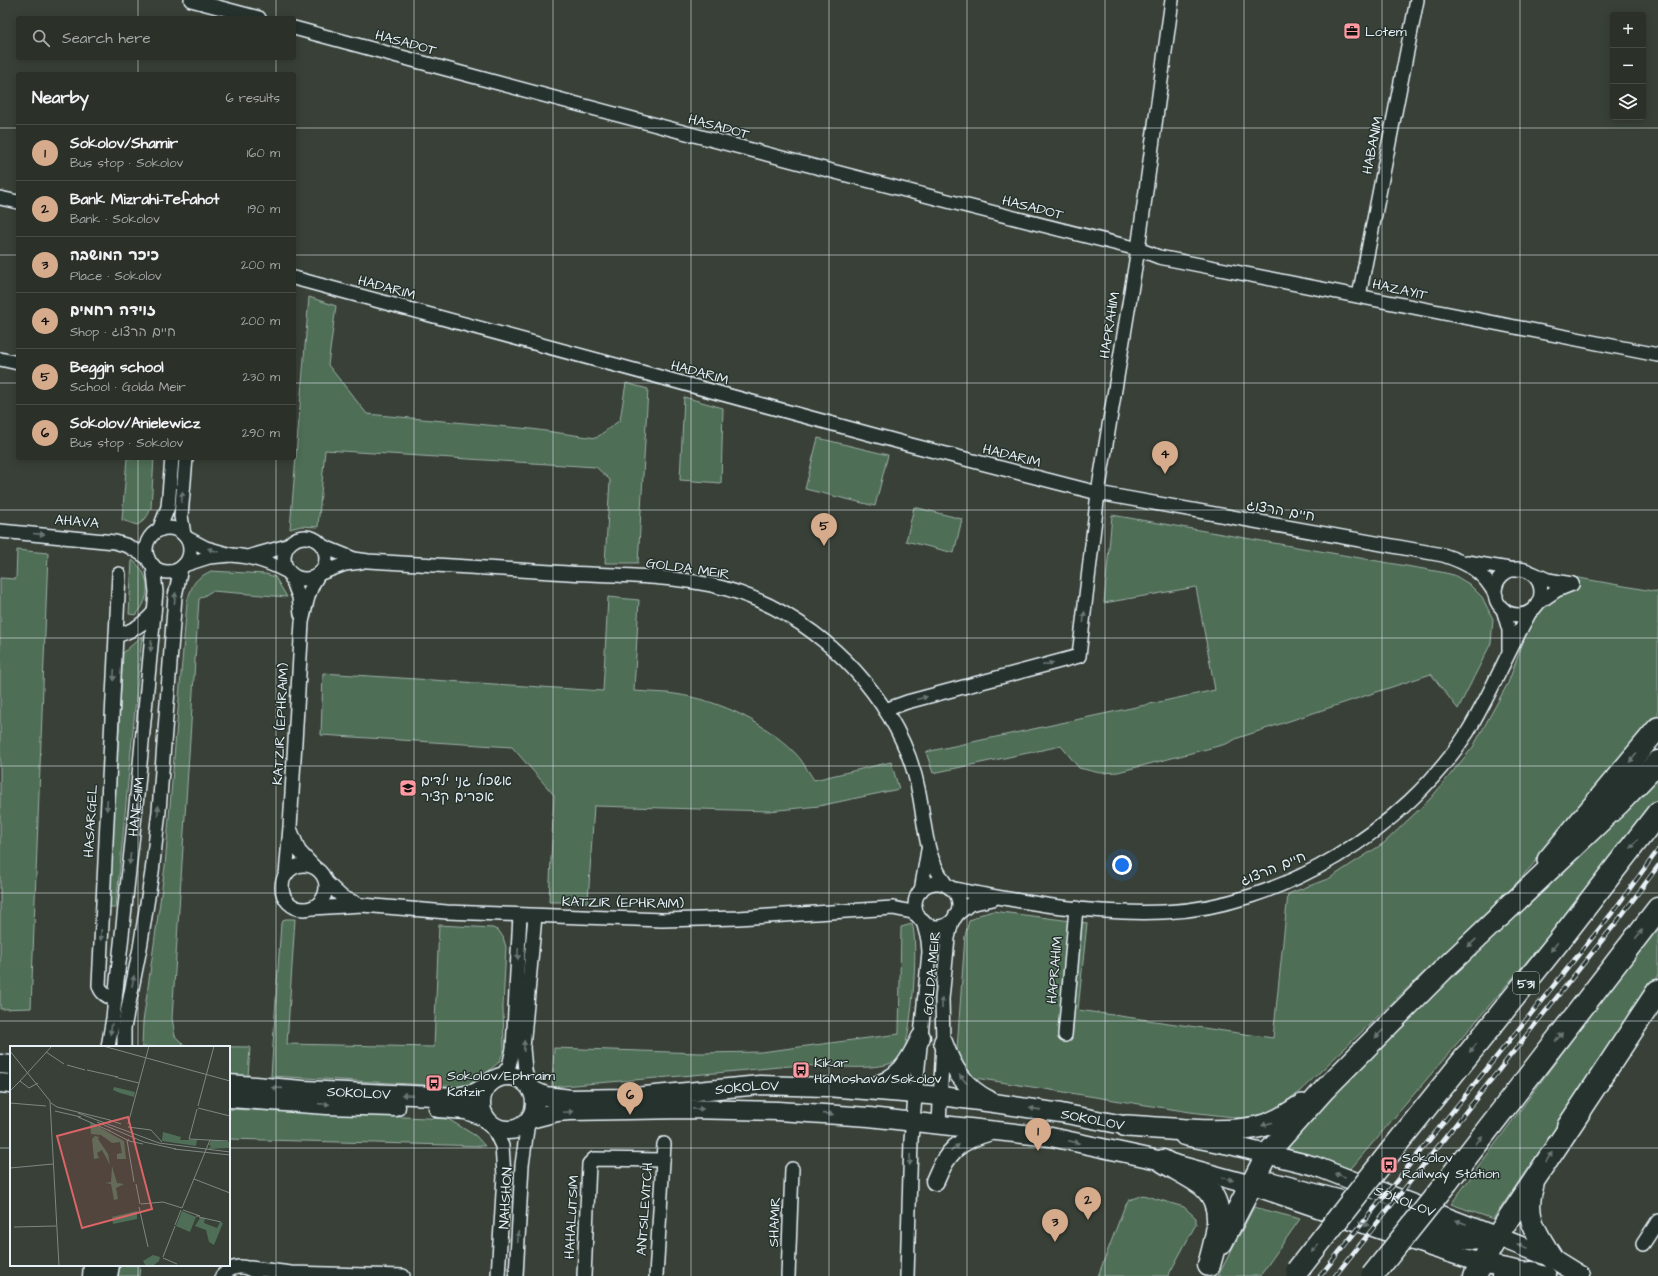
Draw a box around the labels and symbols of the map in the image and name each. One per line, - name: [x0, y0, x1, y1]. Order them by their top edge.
- office icon: Lotem: [1342, 21, 1362, 41]
- place label: Lotem: [1365, 22, 1407, 42]
- street label: HASADOT: [373, 25, 439, 61]
- street label: HASADOT: [686, 109, 752, 145]
- street label: HABANIM: [1358, 114, 1388, 176]
- street label: HASADOT: [1000, 191, 1066, 225]
- street label: HADARIM: [356, 271, 418, 305]
- street label: HAZAYIT: [1370, 274, 1429, 306]
- street label: HAPRAHIM: [1095, 290, 1125, 360]
- street label: HADARIM: [669, 356, 731, 390]
- street label: HADARIM: [981, 439, 1043, 473]
- pin: 4: [1152, 441, 1178, 474]
- one-way arrow: [179, 491, 186, 503]
- street label: חיים הרצוג: [1245, 495, 1317, 527]
- street label: AHAVA: [54, 510, 100, 534]
- pin: 5: [811, 513, 837, 546]
- one-way arrow: [33, 531, 45, 537]
- one-way arrow: [206, 547, 218, 553]
- street label: GOLDA MEIR: [645, 553, 731, 585]
- one-way arrow: [172, 592, 178, 604]
- one-way arrow: [1080, 611, 1087, 623]
- one-way arrow: [148, 640, 154, 652]
- one-way arrow: [1042, 661, 1054, 667]
- street label: KATZIR (EPHRAIM): [268, 662, 294, 786]
- one-way arrow: [111, 669, 118, 681]
- one-way arrow: [916, 695, 928, 701]
- one-way arrow: [1629, 753, 1638, 764]
- place label: אשכול גני ילדים אפרים קציר: [421, 771, 512, 807]
- street label: HANESIIM: [124, 776, 150, 837]
- school or university icon: אשכול גני ילדים אפרים קציר: [398, 778, 418, 798]
- street label: HASARGEL: [79, 784, 103, 858]
- one-way arrow: [104, 799, 110, 812]
- one-way arrow: [155, 805, 162, 817]
- one-way arrow: [1630, 839, 1639, 850]
- street label: חיים הרצוג: [1238, 847, 1309, 891]
- one-way arrow: [127, 853, 133, 865]
- your location: [1112, 855, 1132, 875]
- street label: KATZIR (EPHRAIM): [562, 892, 684, 914]
- one-way arrow: [98, 929, 104, 942]
- one-way arrow: [1634, 929, 1643, 940]
- street label: GOLDA MEIR: [918, 930, 946, 1016]
- street label: HAPRAHIM: [1042, 935, 1068, 1005]
- one-way arrow: [1467, 938, 1477, 948]
- one-way arrow: [1550, 941, 1559, 952]
- one-way arrow: [514, 948, 521, 960]
- road number: 531: [1513, 972, 1539, 994]
- one-way arrow: [131, 975, 137, 987]
- one-way arrow: [939, 996, 945, 1009]
- one-way arrow: [108, 1023, 114, 1036]
- one-way arrow: [1374, 1029, 1384, 1039]
- one-way arrow: [1555, 1031, 1563, 1042]
- one-way arrow: [521, 1039, 527, 1052]
- one-way arrow: [1469, 1043, 1478, 1054]
- inset map: [10, 1046, 230, 1266]
- place label: Kikar HaMoshava/Sokolov: [814, 1053, 942, 1089]
- bus stop icon: Kikar HaMoshava/Sokolov: [791, 1060, 811, 1080]
- place label: Sokolov/Ephraim Katzir: [447, 1066, 555, 1102]
- bus stop icon: Sokolov/Ephraim Katzir: [424, 1073, 444, 1093]
- one-way arrow: [958, 1074, 967, 1085]
- street label: SOKOLOV: [714, 1076, 779, 1100]
- street label: SOKOLOV: [326, 1082, 391, 1105]
- pin: 6: [617, 1082, 643, 1115]
- one-way arrow: [271, 1085, 283, 1092]
- one-way arrow: [401, 1092, 413, 1099]
- one-way arrow: [318, 1101, 330, 1108]
- street label: SOKOLOV: [1059, 1104, 1126, 1136]
- one-way arrow: [692, 1106, 705, 1112]
- one-way arrow: [1029, 1106, 1041, 1112]
- one-way arrow: [562, 1108, 574, 1115]
- one-way arrow: [822, 1110, 834, 1117]
- pin: 1: [1025, 1118, 1051, 1151]
- one-way arrow: [1260, 1121, 1272, 1127]
- one-way arrow: [1475, 1134, 1484, 1145]
- one-way arrow: [1068, 1139, 1081, 1145]
- one-way arrow: [950, 1144, 960, 1153]
- place label: Sokolov Railway Station: [1402, 1148, 1500, 1184]
- one-way arrow: [1546, 1151, 1553, 1163]
- one-way arrow: [907, 1154, 913, 1167]
- bus stop icon: Sokolov Railway Station: [1379, 1155, 1399, 1175]
- street label: ANTSILEVITCH: [632, 1161, 658, 1256]
- street label: NAHSHON: [494, 1166, 518, 1229]
- one-way arrow: [1333, 1172, 1345, 1178]
- street label: HAHALUTSIM: [560, 1174, 584, 1259]
- one-way arrow: [1222, 1176, 1234, 1182]
- street label: SOKOLOV: [1371, 1181, 1438, 1223]
- pin: 2: [1075, 1187, 1101, 1220]
- street label: SHAMIR: [764, 1197, 786, 1247]
- pin: 3: [1042, 1209, 1068, 1242]
- one-way arrow: [1455, 1219, 1467, 1225]
- one-way arrow: [1359, 1222, 1371, 1228]
- one-way arrow: [515, 1231, 522, 1243]
- one-way arrow: [1311, 1242, 1320, 1253]
- one-way arrow: [1515, 1242, 1527, 1248]

